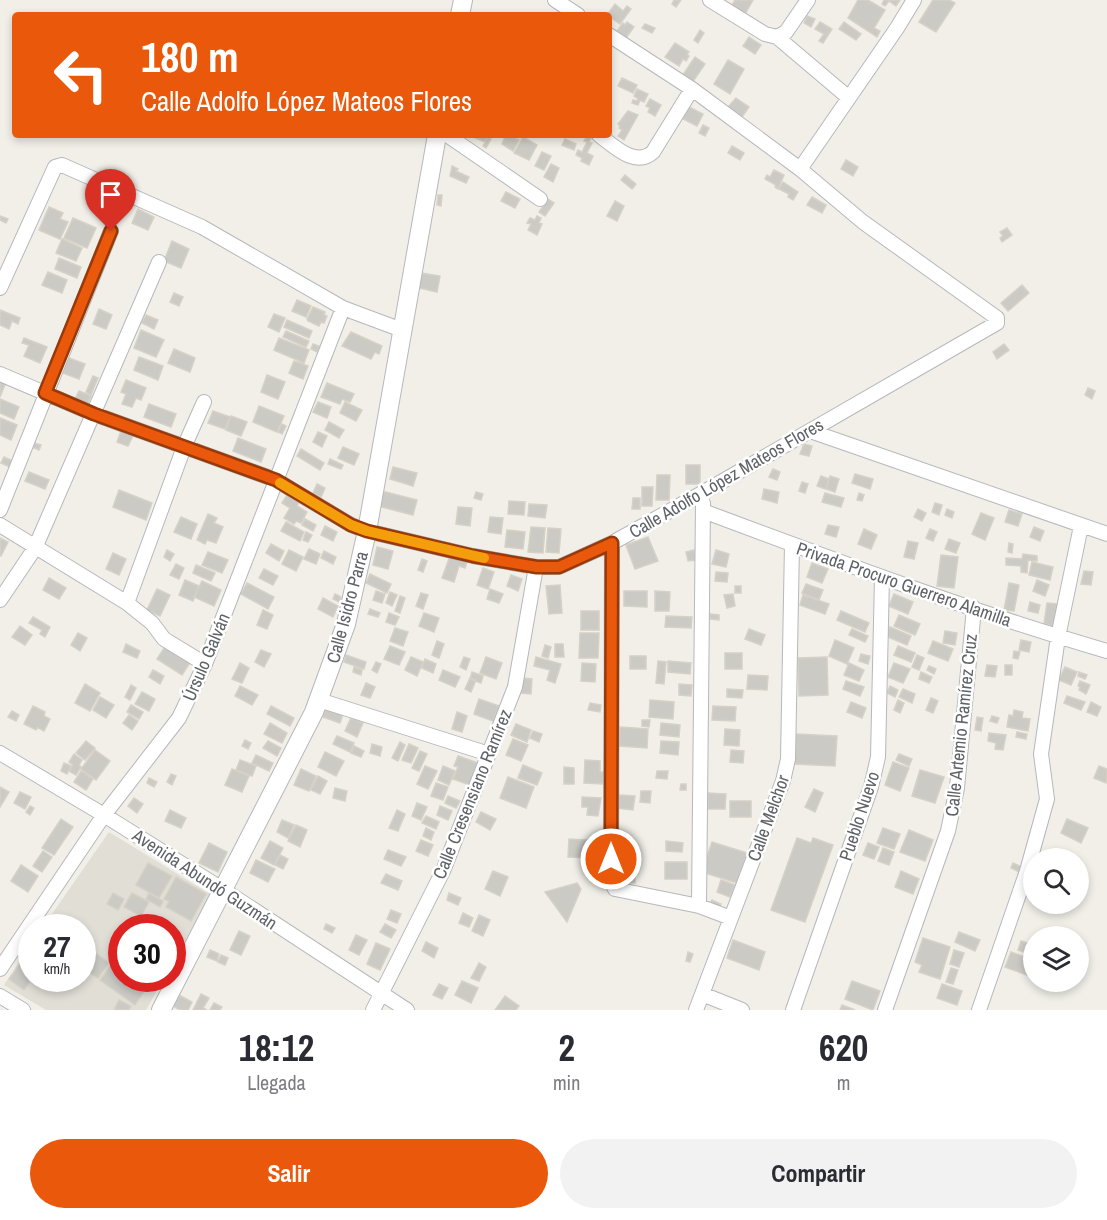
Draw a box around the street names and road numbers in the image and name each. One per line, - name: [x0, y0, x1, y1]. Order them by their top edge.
- street label: Calle Adolfo López Mateos Flores: [624, 412, 828, 544]
- street label: Privada Procuro Guerrero Alamilla: [793, 535, 1015, 633]
- street label: Calle Isidro Parra: [320, 548, 374, 666]
- street label: Úrsulo Galván: [176, 609, 236, 705]
- street label: Calle Artemio Ramírez Cruz: [939, 632, 983, 818]
- street label: Calle Cresensiano Ramírez: [426, 705, 518, 883]
- street label: Pueblo Nuevo: [833, 768, 885, 864]
- street label: Calle Melchor: [741, 771, 795, 865]
- street label: Avenida Abundó Guzmán: [127, 822, 282, 935]

